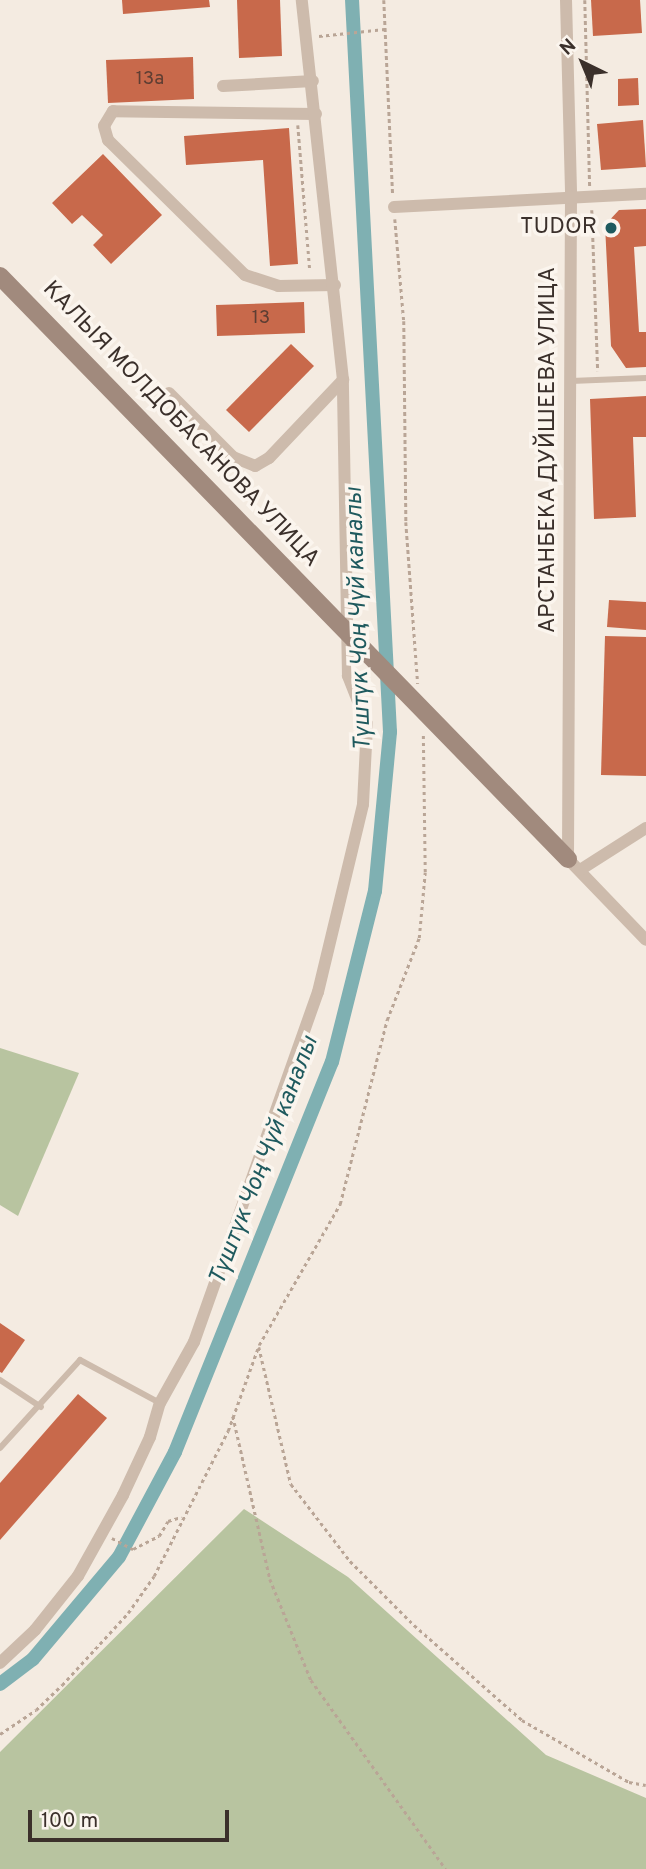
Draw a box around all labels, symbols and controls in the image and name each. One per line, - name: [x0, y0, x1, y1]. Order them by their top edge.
- north arrow: [548, 28, 618, 98]
- text: N: [556, 34, 582, 61]
- house number: 13а: [136, 69, 164, 91]
- place label: TUDOR: [520, 214, 597, 242]
- marker: TUDOR: [603, 220, 619, 236]
- street label: АРСТАНБЕКА ДУЙШЕЕВА УЛИЦА: [535, 266, 563, 634]
- street label: КАЛЫЯ МОЛДОБАСАНОВА УЛИЦА: [35, 276, 325, 574]
- house number: 13: [252, 308, 270, 330]
- water label: Түштүк Чоң Чүй каналы: [341, 486, 379, 752]
- water label: Түштүк Чоң Чүй каналы: [204, 1033, 326, 1289]
- scale bar: [32, 1796, 233, 1840]
- text: 100 m: [41, 1808, 98, 1835]

